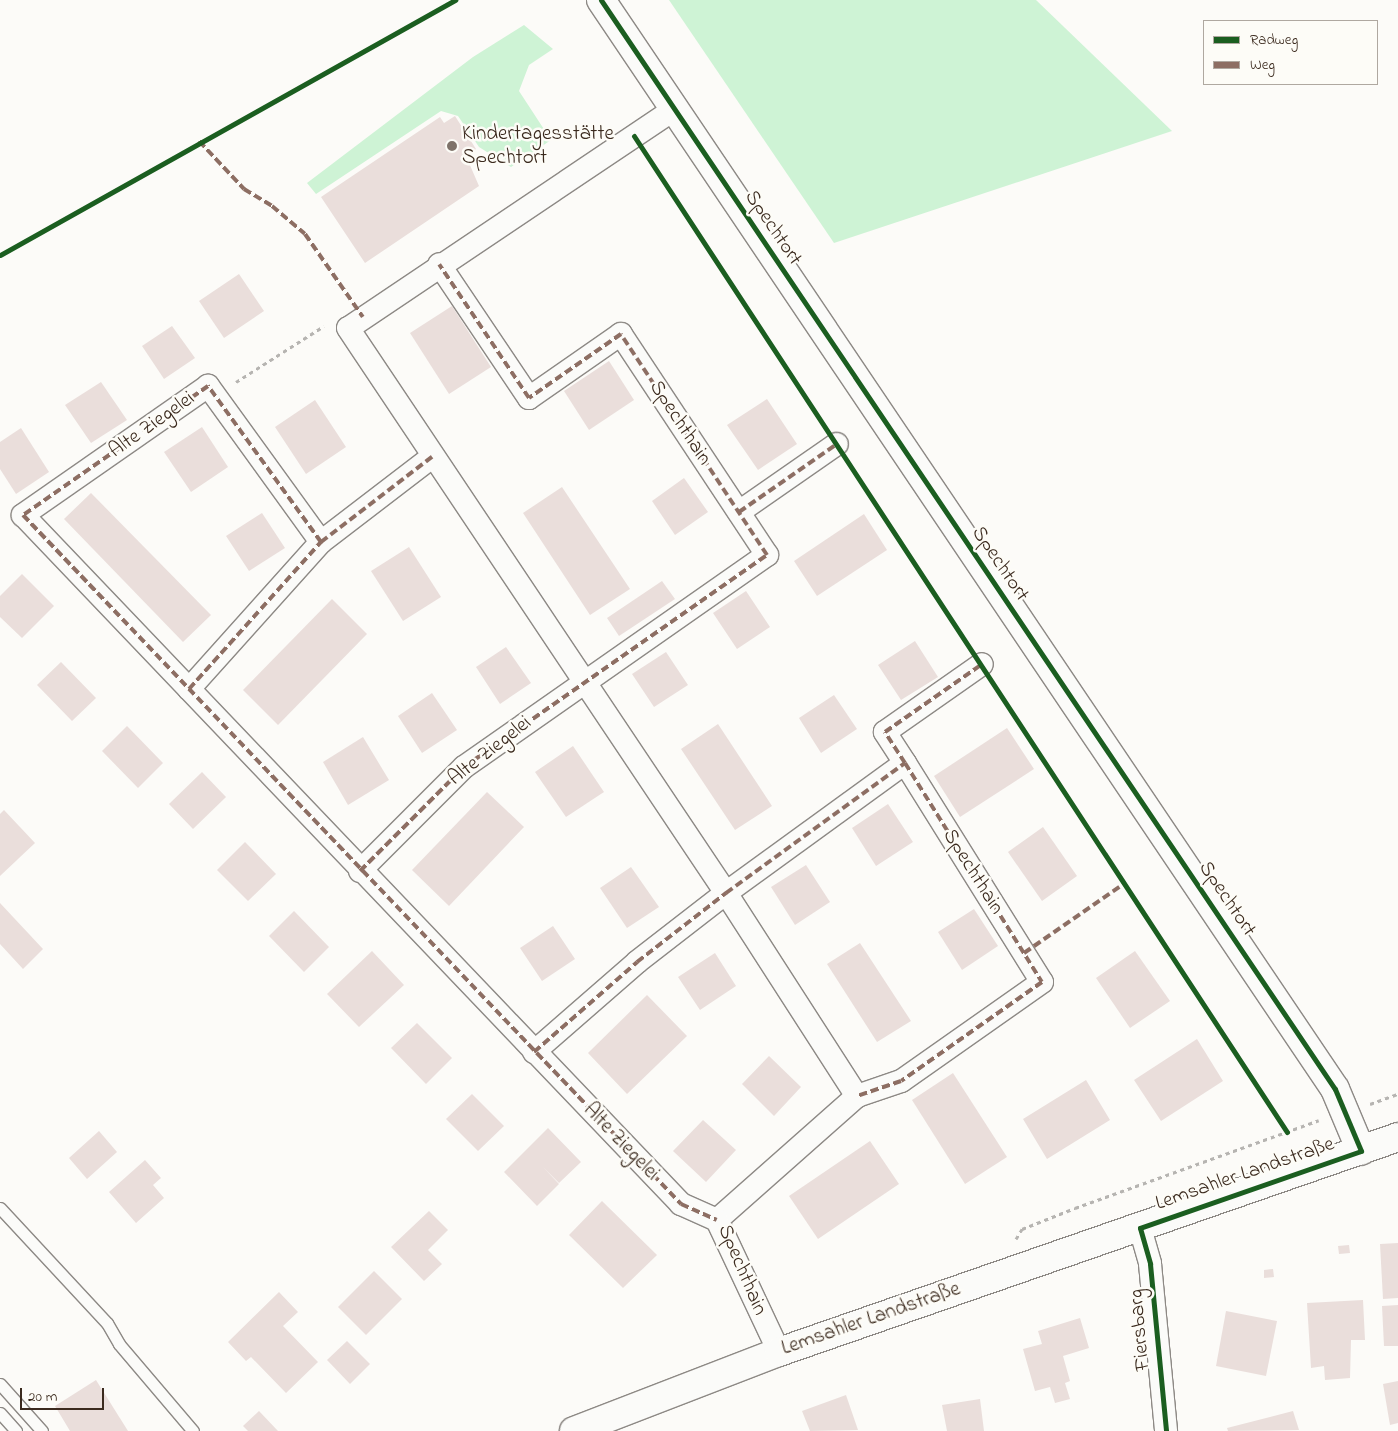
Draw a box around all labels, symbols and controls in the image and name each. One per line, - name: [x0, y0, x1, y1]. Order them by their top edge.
- legend: [1203, 20, 1378, 85]
- text: Radweg: [1250, 29, 1298, 51]
- text: Weg: [1250, 54, 1275, 76]
- place label: Kindertagesstätte Spechtort: [462, 121, 614, 171]
- marker: Kindertagesstätte Spechtort: [446, 140, 458, 152]
- street label: Spechtort: [739, 186, 807, 270]
- street label: Spechthain: [643, 376, 717, 470]
- street label: Alte Ziegelei: [104, 386, 200, 464]
- street label: Spechtort: [966, 522, 1034, 606]
- street label: Alte Ziegelei: [443, 711, 537, 791]
- street label: Spechthain: [937, 825, 1009, 919]
- street label: Spechtort: [1193, 857, 1261, 941]
- street label: Alte Ziegelei: [578, 1098, 664, 1186]
- street label: Lemsahler Landstraße: [1152, 1132, 1338, 1216]
- street label: Spechthain: [712, 1221, 772, 1319]
- street label: Lemsahler Landstraße: [778, 1277, 964, 1361]
- street label: Fiersbarg: [1124, 1288, 1156, 1372]
- scale bar: [22, 1378, 106, 1410]
- text: 20 m: [28, 1386, 57, 1408]

